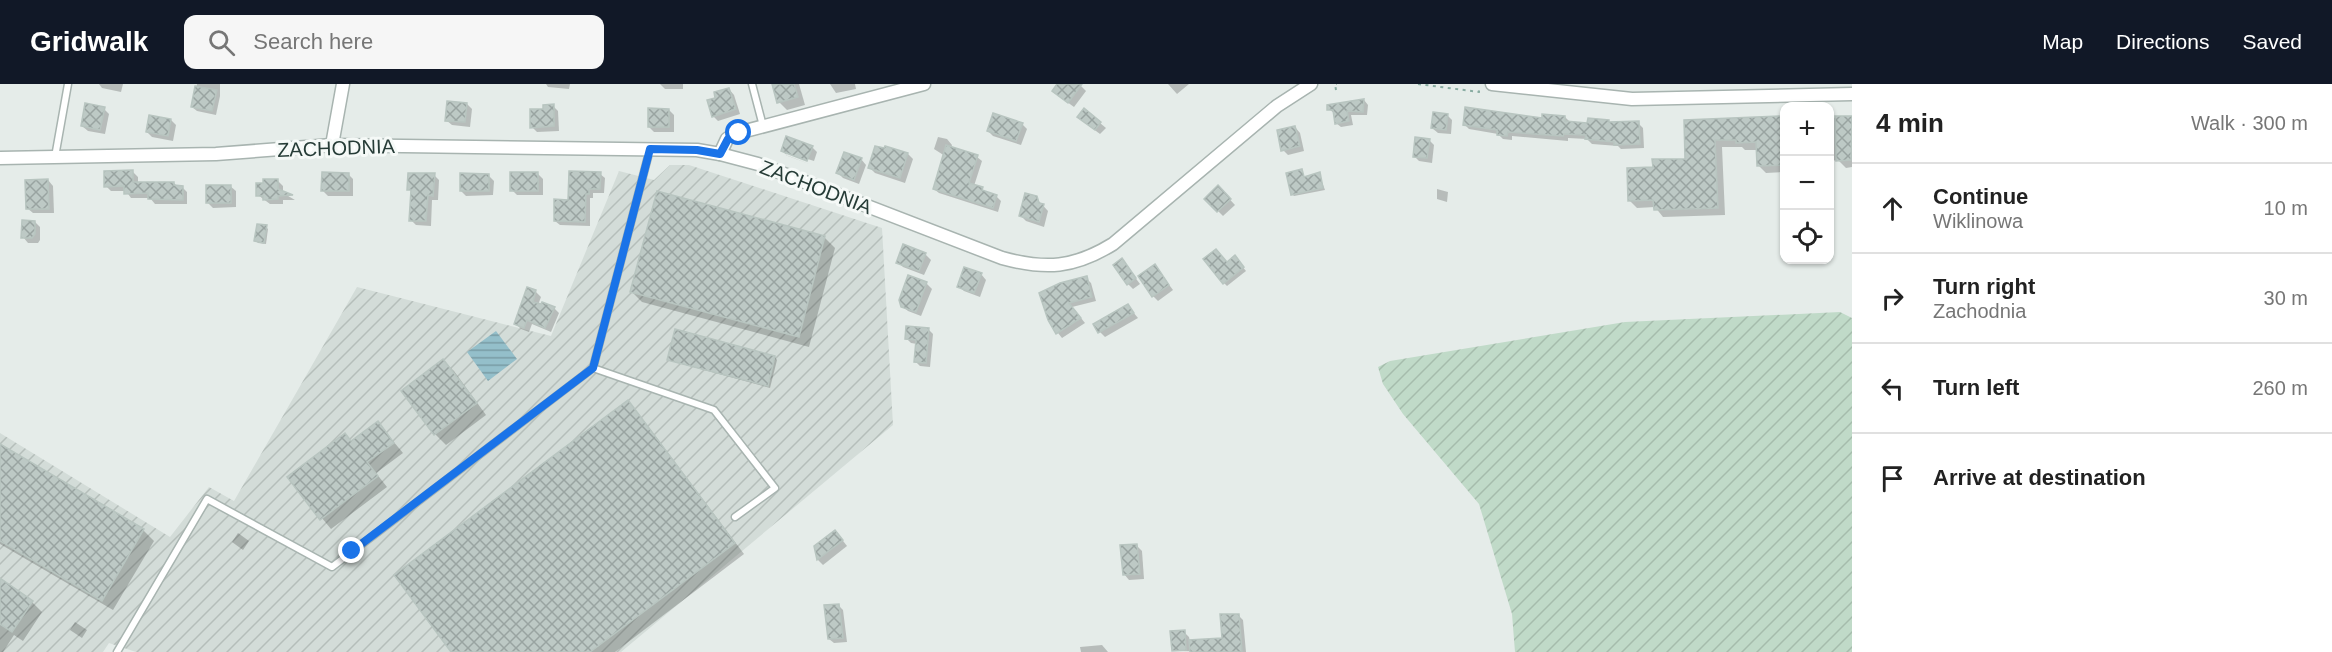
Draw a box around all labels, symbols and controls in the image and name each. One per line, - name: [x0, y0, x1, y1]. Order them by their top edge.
- search box: [184, 15, 604, 69]
- text: Gridwalk: [30, 26, 148, 57]
- icon: search: [205, 26, 238, 59]
- text: Search here: [253, 29, 373, 54]
- text: Map: [2042, 30, 2083, 53]
- text: Directions: [2116, 30, 2209, 53]
- text: Saved: [2242, 30, 2302, 53]
- map controls: [1780, 102, 1834, 264]
- button: +: [1780, 102, 1834, 156]
- text: 4 min: [1876, 108, 1944, 138]
- text: Walk · 300 m: [2191, 112, 2308, 134]
- route start: [725, 119, 751, 145]
- street label: ZACHODNIA: [277, 135, 396, 161]
- street label: ZACHODNIA: [757, 156, 876, 219]
- button: −: [1780, 156, 1834, 210]
- text: Continue: [1933, 184, 2028, 209]
- icon: ahead: [1876, 192, 1909, 225]
- text: 10 m: [2264, 197, 2308, 219]
- button: locate: [1780, 210, 1834, 264]
- text: Wiklinowa: [1933, 210, 2023, 232]
- text: Turn right: [1933, 274, 2035, 299]
- icon: right: [1876, 282, 1909, 315]
- text: 30 m: [2264, 287, 2308, 309]
- text: Zachodnia: [1933, 300, 2026, 322]
- icon: left: [1876, 372, 1909, 405]
- text: Turn left: [1933, 375, 2019, 400]
- text: 260 m: [2252, 377, 2308, 399]
- icon: arrive: [1876, 462, 1909, 495]
- text: Arrive at destination: [1933, 465, 2146, 490]
- route end: [338, 537, 364, 563]

